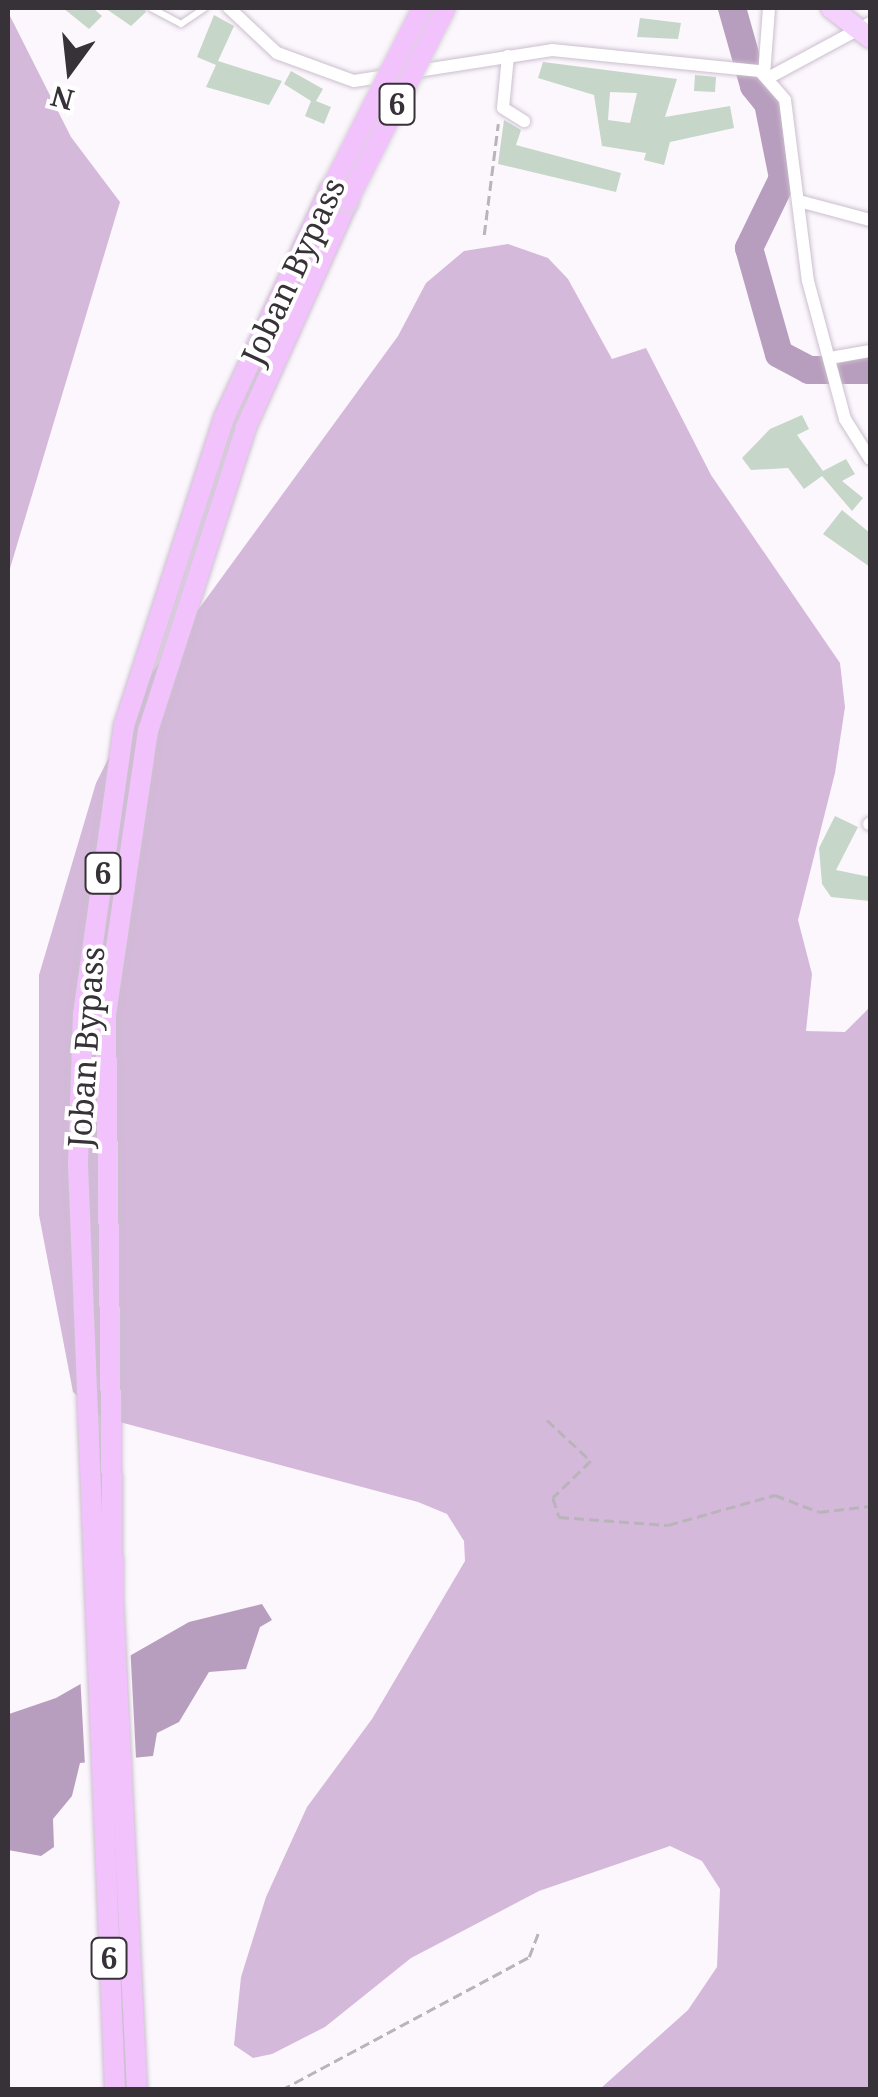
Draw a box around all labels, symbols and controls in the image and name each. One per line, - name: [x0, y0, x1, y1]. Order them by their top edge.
- north arrow: [20, 20, 120, 120]
- text: N: [47, 78, 78, 120]
- road number: 6: [377, 79, 417, 129]
- street label: Joban Bypass: [233, 172, 353, 370]
- road number: 6: [83, 848, 123, 898]
- street label: Joban Bypass: [60, 945, 112, 1149]
- road number: 6: [89, 1933, 129, 1983]

